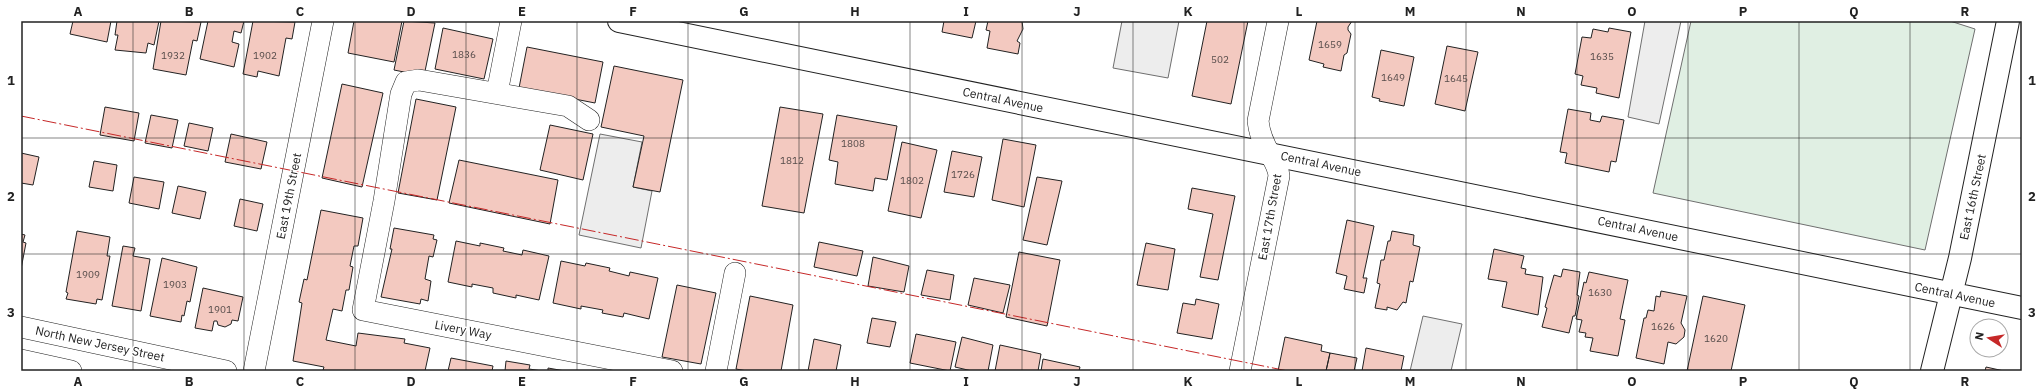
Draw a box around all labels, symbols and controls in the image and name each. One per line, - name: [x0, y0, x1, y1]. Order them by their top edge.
- text: A: [74, 3, 83, 20]
- text: B: [185, 3, 194, 20]
- text: C: [296, 3, 305, 20]
- text: D: [406, 3, 416, 20]
- text: E: [518, 3, 526, 20]
- text: F: [629, 3, 637, 20]
- text: G: [739, 3, 749, 20]
- text: H: [850, 3, 860, 20]
- text: I: [963, 3, 969, 20]
- text: J: [1073, 3, 1081, 20]
- text: K: [1183, 3, 1193, 20]
- text: L: [1296, 3, 1303, 20]
- text: M: [1405, 3, 1415, 20]
- text: N: [1516, 3, 1526, 20]
- text: O: [1627, 3, 1637, 20]
- text: P: [1739, 3, 1748, 20]
- text: Q: [1849, 3, 1859, 20]
- text: R: [1961, 3, 1970, 20]
- house number: 1659: [1318, 38, 1342, 51]
- house number: 1836: [452, 48, 476, 61]
- house number: 1932: [161, 49, 185, 62]
- house number: 1902: [253, 49, 277, 62]
- house number: 1635: [1590, 50, 1614, 63]
- house number: 502: [1211, 53, 1229, 66]
- house number: 1649: [1381, 71, 1405, 84]
- text: 1: [7, 72, 15, 89]
- house number: 1645: [1444, 72, 1468, 85]
- text: 1: [2028, 72, 2036, 89]
- street label: Central Avenue: [961, 84, 1045, 115]
- house number: 1808: [841, 137, 865, 150]
- street label: Central Avenue: [1279, 148, 1363, 179]
- street label: East 19th Street: [273, 152, 304, 240]
- street label: East 16th Street: [1956, 153, 1989, 241]
- house number: 1812: [780, 154, 804, 167]
- house number: 1726: [951, 168, 975, 181]
- street label: East 17th Street: [1255, 173, 1284, 261]
- house number: 1802: [900, 174, 924, 187]
- text: 2: [7, 188, 15, 205]
- text: 2: [2028, 188, 2036, 205]
- street label: Central Avenue: [1596, 213, 1680, 244]
- house number: 1909: [76, 268, 100, 281]
- house number: 1903: [163, 278, 187, 291]
- street label: Central Avenue: [1913, 279, 1997, 310]
- house number: 1630: [1588, 286, 1612, 299]
- house number: 1901: [208, 303, 232, 316]
- text: 3: [7, 304, 15, 321]
- text: 3: [2028, 304, 2036, 321]
- street label: Livery Way: [433, 317, 493, 342]
- north arrow: [1969, 318, 2009, 358]
- house number: 1626: [1651, 320, 1675, 333]
- street label: North New Jersey Street: [34, 322, 166, 365]
- text: N: [1972, 331, 1987, 341]
- house number: 1620: [1704, 332, 1728, 345]
- text: A: [74, 373, 83, 390]
- text: B: [185, 373, 194, 390]
- text: C: [296, 373, 305, 390]
- text: D: [406, 373, 416, 390]
- text: E: [518, 373, 526, 390]
- text: F: [629, 373, 637, 390]
- text: G: [739, 373, 749, 390]
- text: H: [850, 373, 860, 390]
- text: I: [963, 373, 969, 390]
- text: J: [1073, 373, 1081, 390]
- text: K: [1183, 373, 1193, 390]
- text: L: [1296, 373, 1303, 390]
- text: M: [1405, 373, 1415, 390]
- text: N: [1516, 373, 1526, 390]
- text: O: [1627, 373, 1637, 390]
- text: P: [1739, 373, 1748, 390]
- text: Q: [1849, 373, 1859, 390]
- text: R: [1961, 373, 1970, 390]

